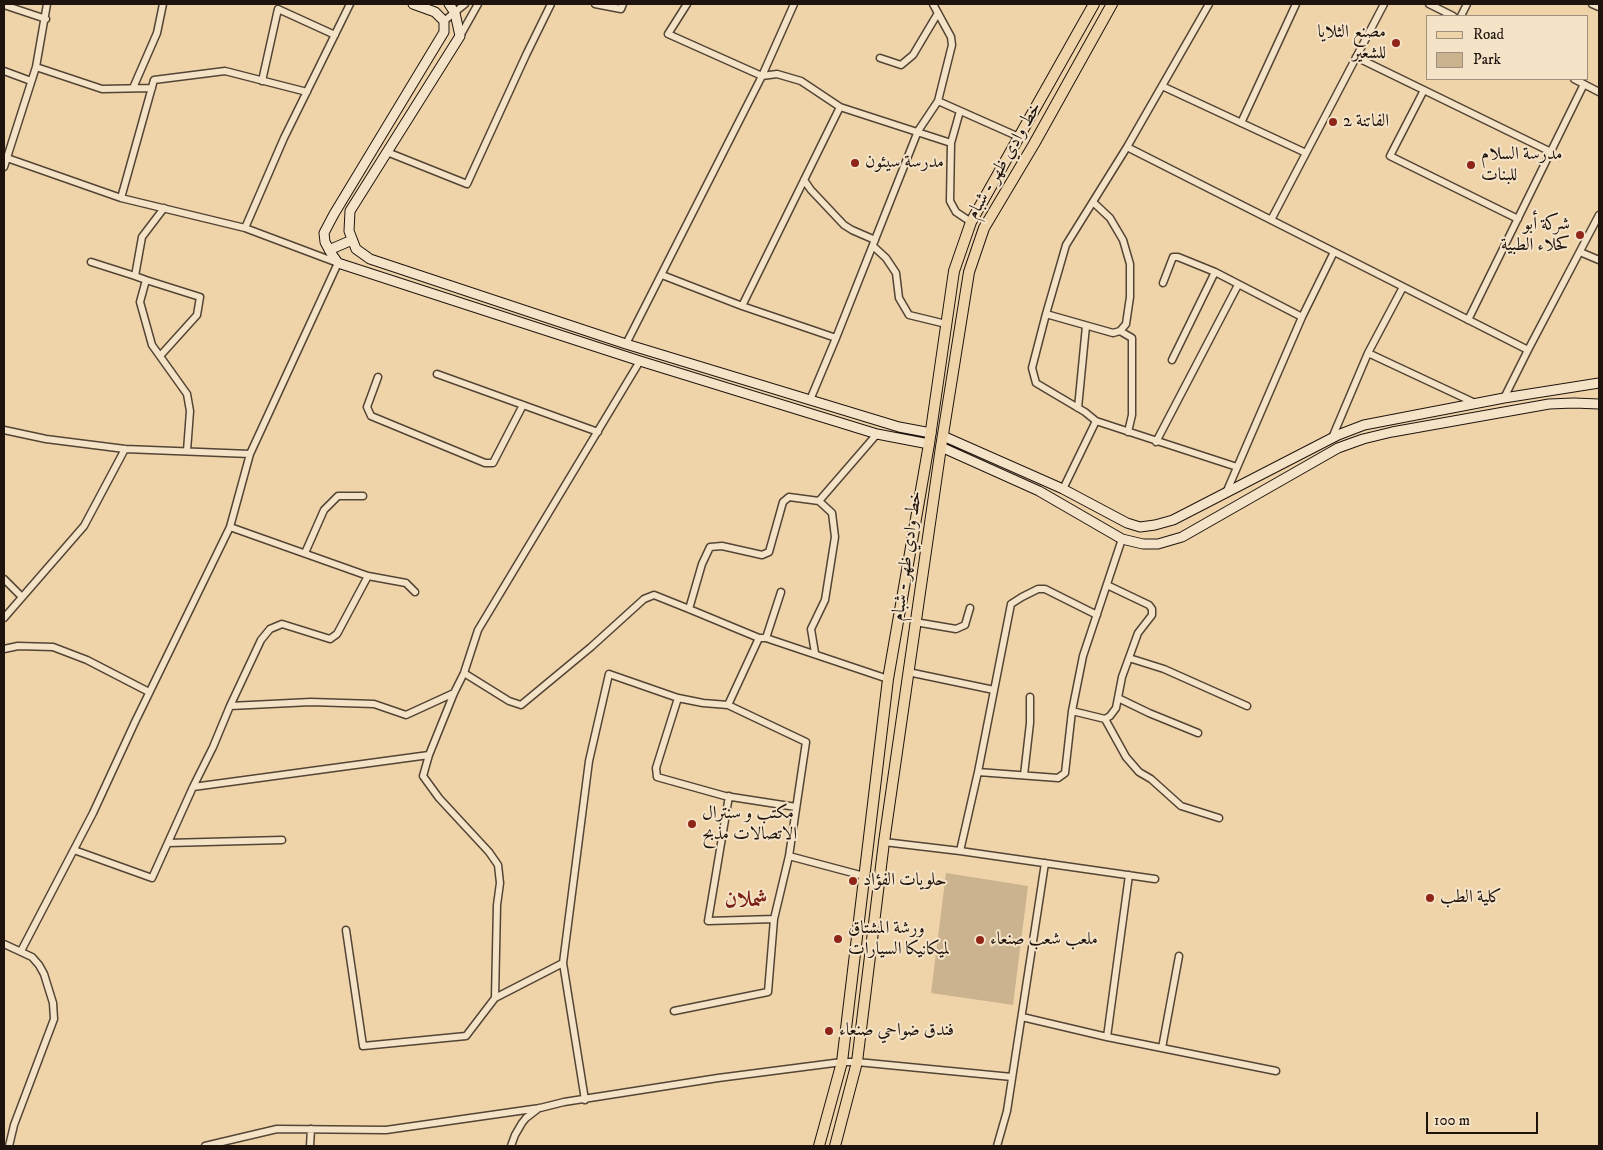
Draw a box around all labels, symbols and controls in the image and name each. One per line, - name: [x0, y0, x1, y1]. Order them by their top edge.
- legend: [1426, 15, 1588, 80]
- place label: مصنع الثلايا للشعير: [1317, 22, 1386, 64]
- text: Road: [1473, 25, 1504, 44]
- marker: مصنع الثلايا للشعير: [1390, 37, 1402, 49]
- text: Park: [1473, 50, 1501, 69]
- street label: خط وادي ظهر - شبام: [963, 99, 1047, 223]
- place label: الفاتنة 2: [1343, 111, 1389, 133]
- marker: الفاتنة 2: [1327, 116, 1339, 128]
- place label: مدرسة السلام للبنات: [1481, 144, 1562, 186]
- place label: مدرسة سيئون: [865, 152, 944, 174]
- marker: مدرسة سيئون: [849, 157, 861, 169]
- marker: مدرسة السلام للبنات: [1465, 159, 1477, 171]
- place label: شركة أبو كحلاء الطبية: [1501, 214, 1570, 256]
- marker: شركة أبو كحلاء الطبية: [1574, 229, 1586, 241]
- street label: خط وادي ظهر - شبام: [888, 489, 928, 623]
- place label: مكتب و سنترال الاتصالات مذبح: [702, 803, 797, 846]
- marker: مكتب و سنترال الاتصالات مذبح: [686, 818, 698, 830]
- place label: حلويات الفؤاد: [863, 870, 947, 892]
- marker: حلويات الفؤاد: [847, 875, 859, 887]
- place label: كلية الطب: [1440, 887, 1502, 909]
- district label: شملان: [724, 888, 768, 914]
- marker: كلية الطب: [1424, 892, 1436, 904]
- place label: ورشة المشتاق لميكانيكا السيارات: [848, 918, 950, 961]
- place label: ملعب شعب صنعاء: [990, 929, 1098, 951]
- marker: ورشة المشتاق لميكانيكا السيارات: [832, 933, 844, 945]
- marker: ملعب شعب صنعاء: [974, 934, 986, 946]
- place label: فندق ضواحي صنعاء: [839, 1020, 954, 1042]
- marker: فندق ضواحي صنعاء: [823, 1025, 835, 1037]
- scale bar: [1428, 1102, 1540, 1134]
- text: 100 m: [1434, 1111, 1470, 1130]

